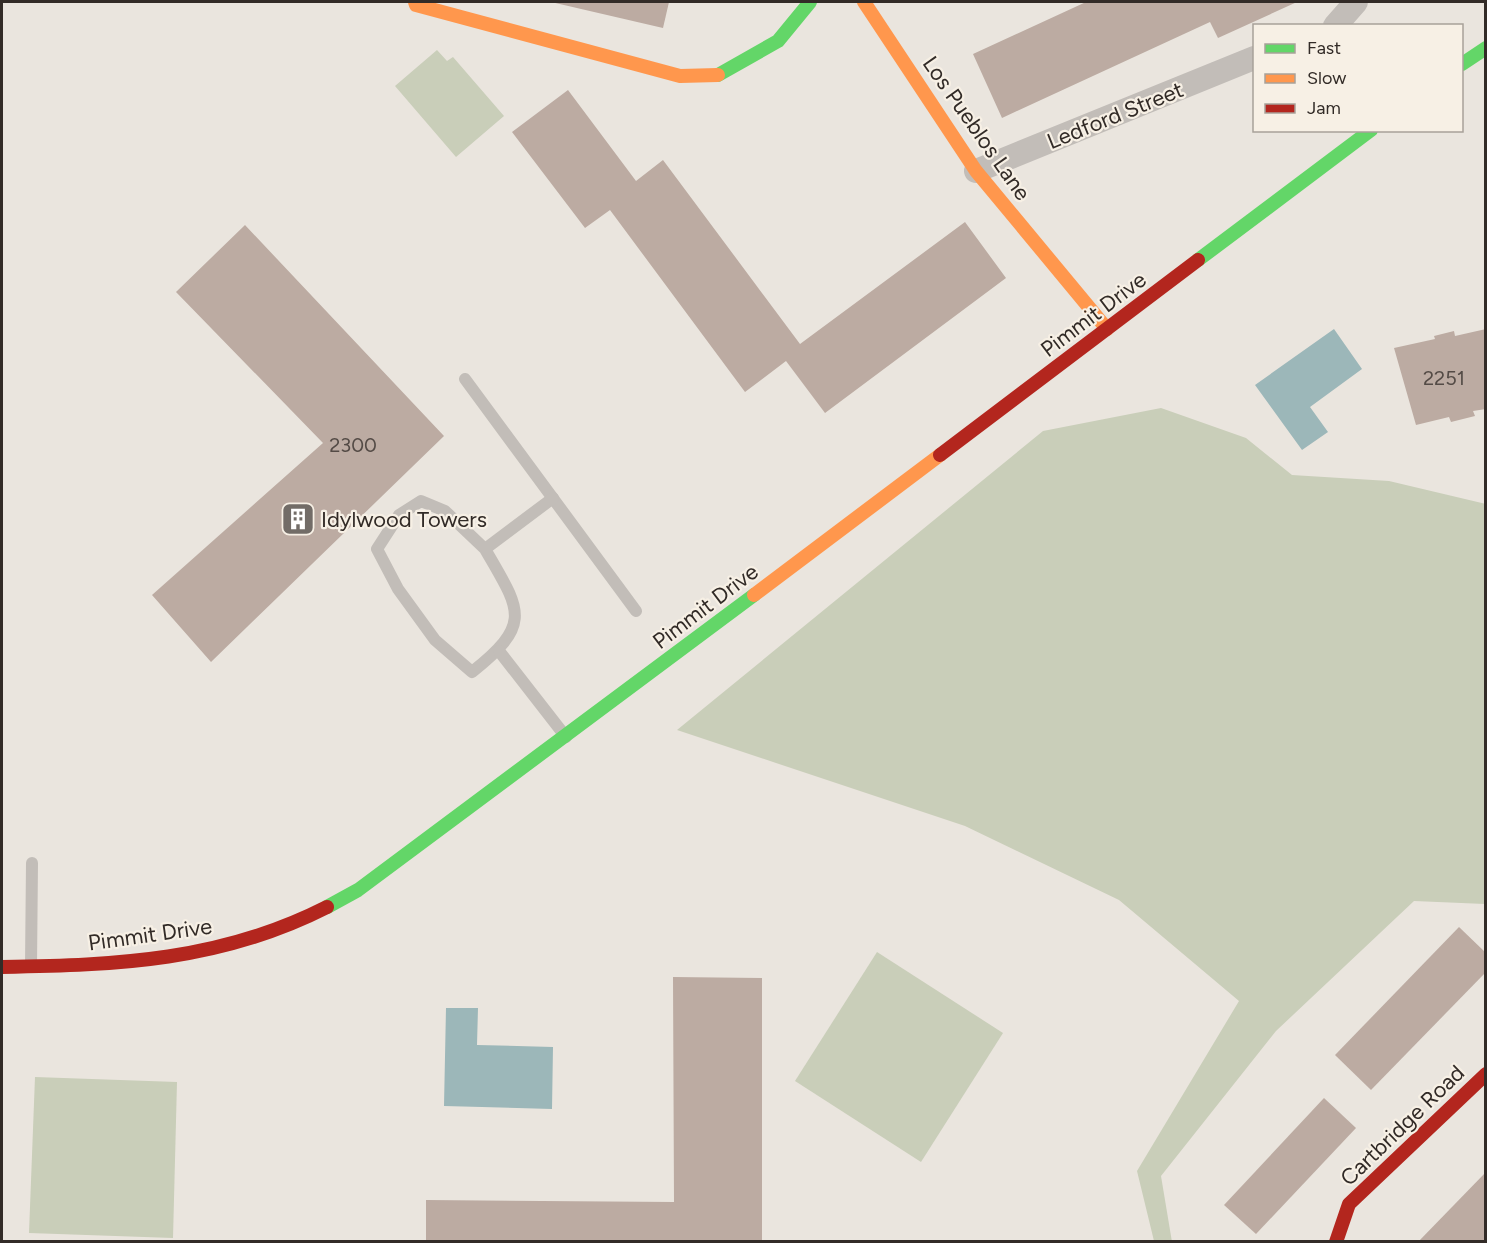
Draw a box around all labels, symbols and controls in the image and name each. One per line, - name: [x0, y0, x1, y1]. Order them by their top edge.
- legend: [1253, 24, 1463, 132]
- text: Fast: [1307, 37, 1341, 59]
- street label: Los Pueblos Lane: [917, 51, 1036, 206]
- text: Slow: [1307, 67, 1346, 89]
- street label: Ledford Street: [1043, 76, 1187, 155]
- text: Jam: [1307, 97, 1341, 119]
- street label: Pimmit Drive: [1035, 266, 1151, 363]
- house number: 2251: [1423, 366, 1465, 390]
- house number: 2300: [329, 433, 377, 457]
- building icon: Idylwood Towers: [280, 501, 316, 537]
- place label: Idylwood Towers: [321, 506, 487, 533]
- street label: Pimmit Drive: [647, 558, 763, 655]
- street label: Pimmit Drive: [86, 912, 214, 957]
- street label: Cartbridge Road: [1335, 1059, 1470, 1191]

